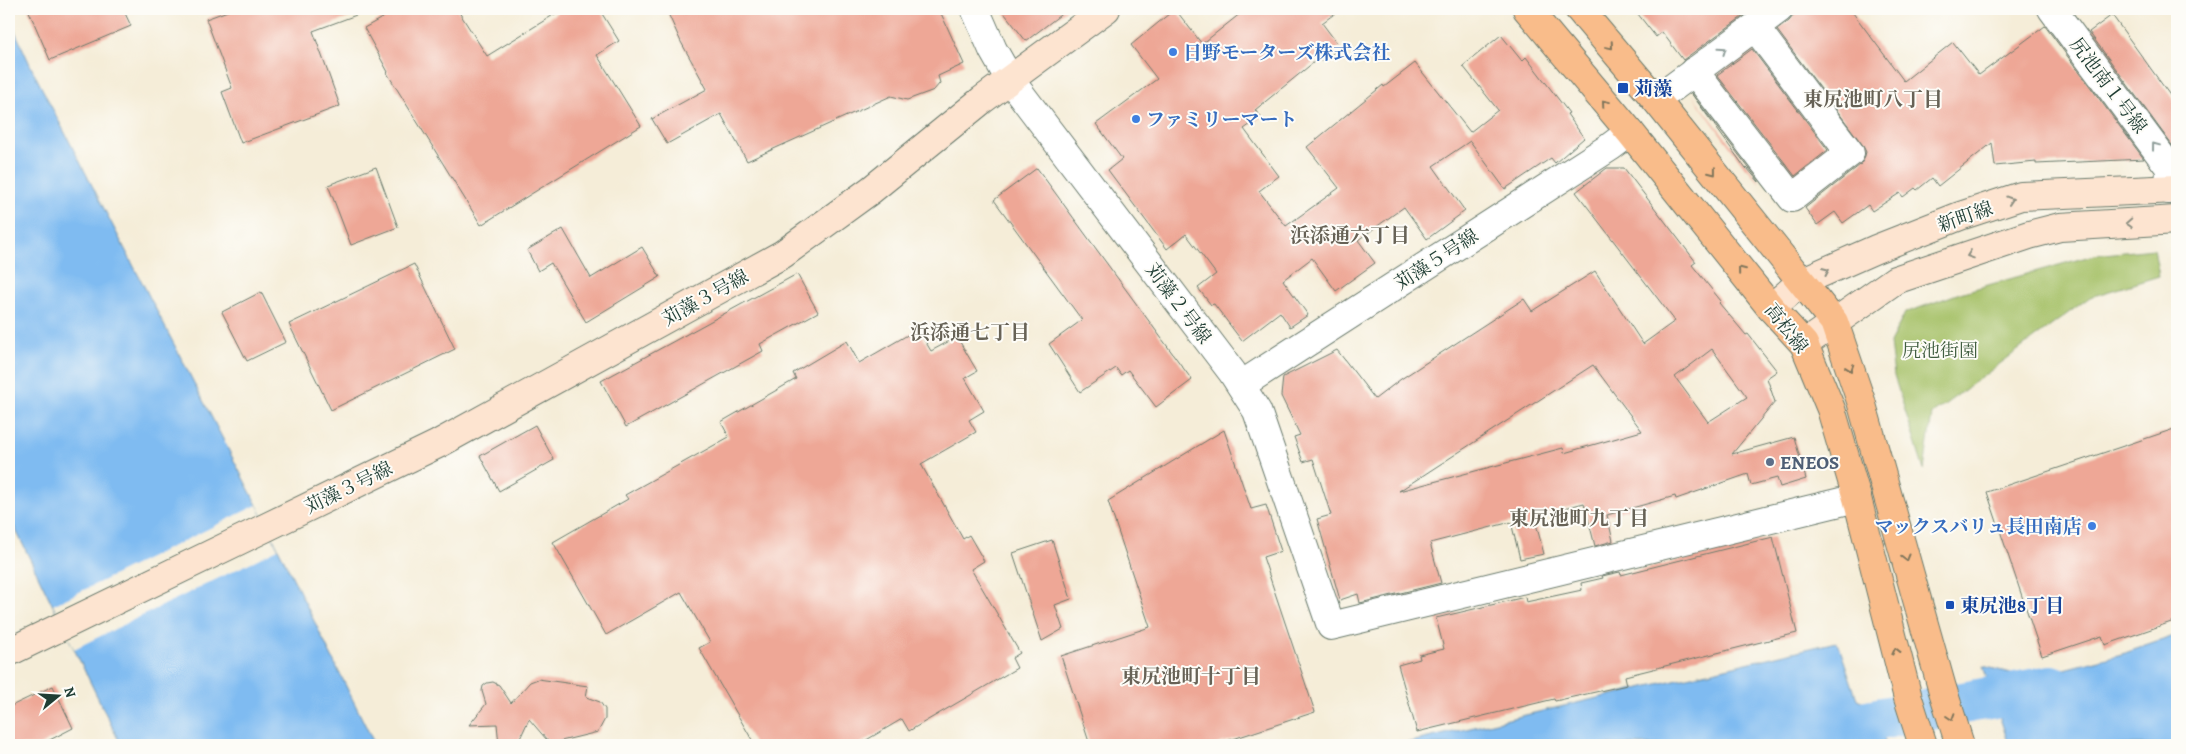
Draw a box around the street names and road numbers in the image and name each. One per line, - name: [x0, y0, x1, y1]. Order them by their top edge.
- street label: 尻池南１号線: [2064, 32, 2153, 139]
- street label: 新町線: [1934, 195, 1997, 239]
- street label: 苅藻５号線: [1390, 223, 1483, 297]
- street label: 苅藻２号線: [1139, 258, 1217, 349]
- street label: 苅藻３号線: [658, 263, 753, 332]
- street label: 高松線: [1758, 298, 1814, 359]
- street label: 苅藻３号線: [300, 455, 397, 520]

